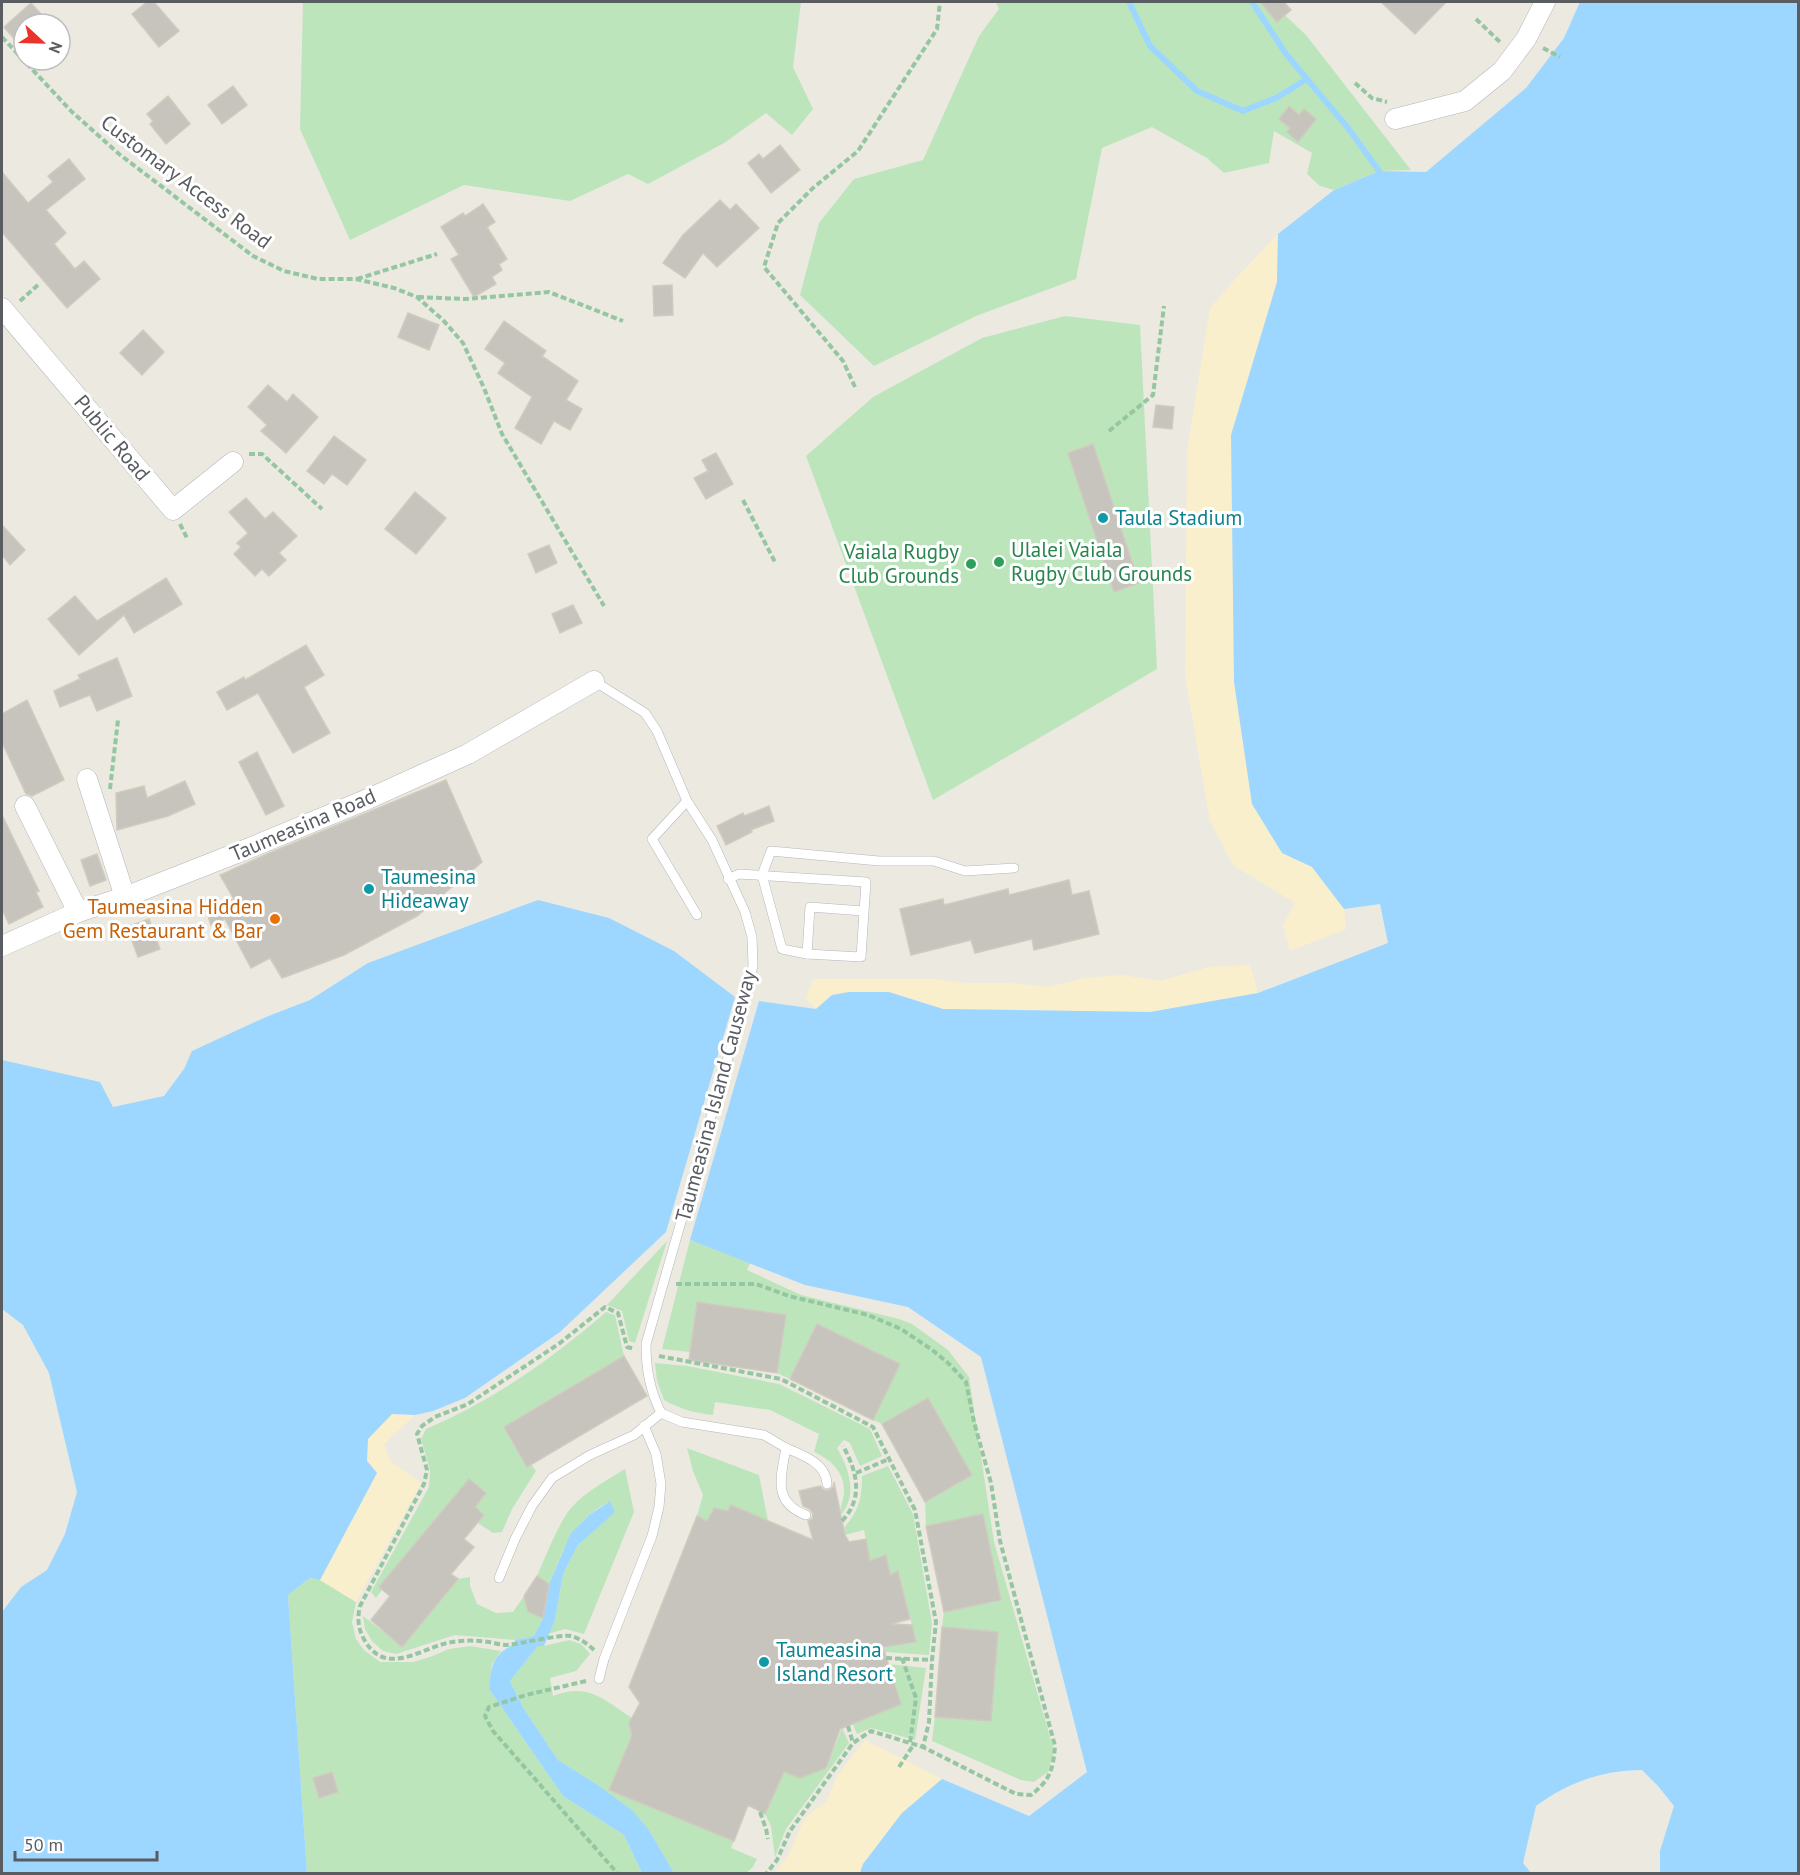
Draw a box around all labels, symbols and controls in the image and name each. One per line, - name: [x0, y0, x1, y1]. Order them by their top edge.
- north arrow: [12, 12, 72, 72]
- text: N: [45, 39, 67, 56]
- street label: Customary Access Road: [96, 109, 277, 255]
- street label: Public Road: [68, 389, 156, 486]
- place label: Taula Stadium: [1115, 504, 1242, 531]
- marker: Taula Stadium: [1096, 511, 1110, 525]
- place label: Ulalei Vaiala Rugby Club Grounds: [1011, 536, 1192, 587]
- place label: Vaiala Rugby Club Grounds: [838, 538, 959, 589]
- marker: Ulalei Vaiala Rugby Club Grounds: [992, 555, 1006, 569]
- marker: Vaiala Rugby Club Grounds: [964, 557, 978, 571]
- street label: Taumeasina Road: [226, 782, 380, 867]
- place label: Taumesina Hideaway: [381, 863, 476, 914]
- marker: Taumesina Hideaway: [362, 882, 376, 896]
- place label: Taumeasina Hidden Gem Restaurant & Bar: [63, 893, 263, 944]
- marker: Taumeasina Hidden Gem Restaurant & Bar: [268, 912, 282, 926]
- street label: Taumeasina Island Causeway: [669, 967, 762, 1225]
- place label: Taumeasina Island Resort: [776, 1636, 893, 1687]
- marker: Taumeasina Island Resort: [757, 1655, 771, 1669]
- scale bar: [15, 1824, 158, 1862]
- text: 50 m: [24, 1833, 63, 1856]

